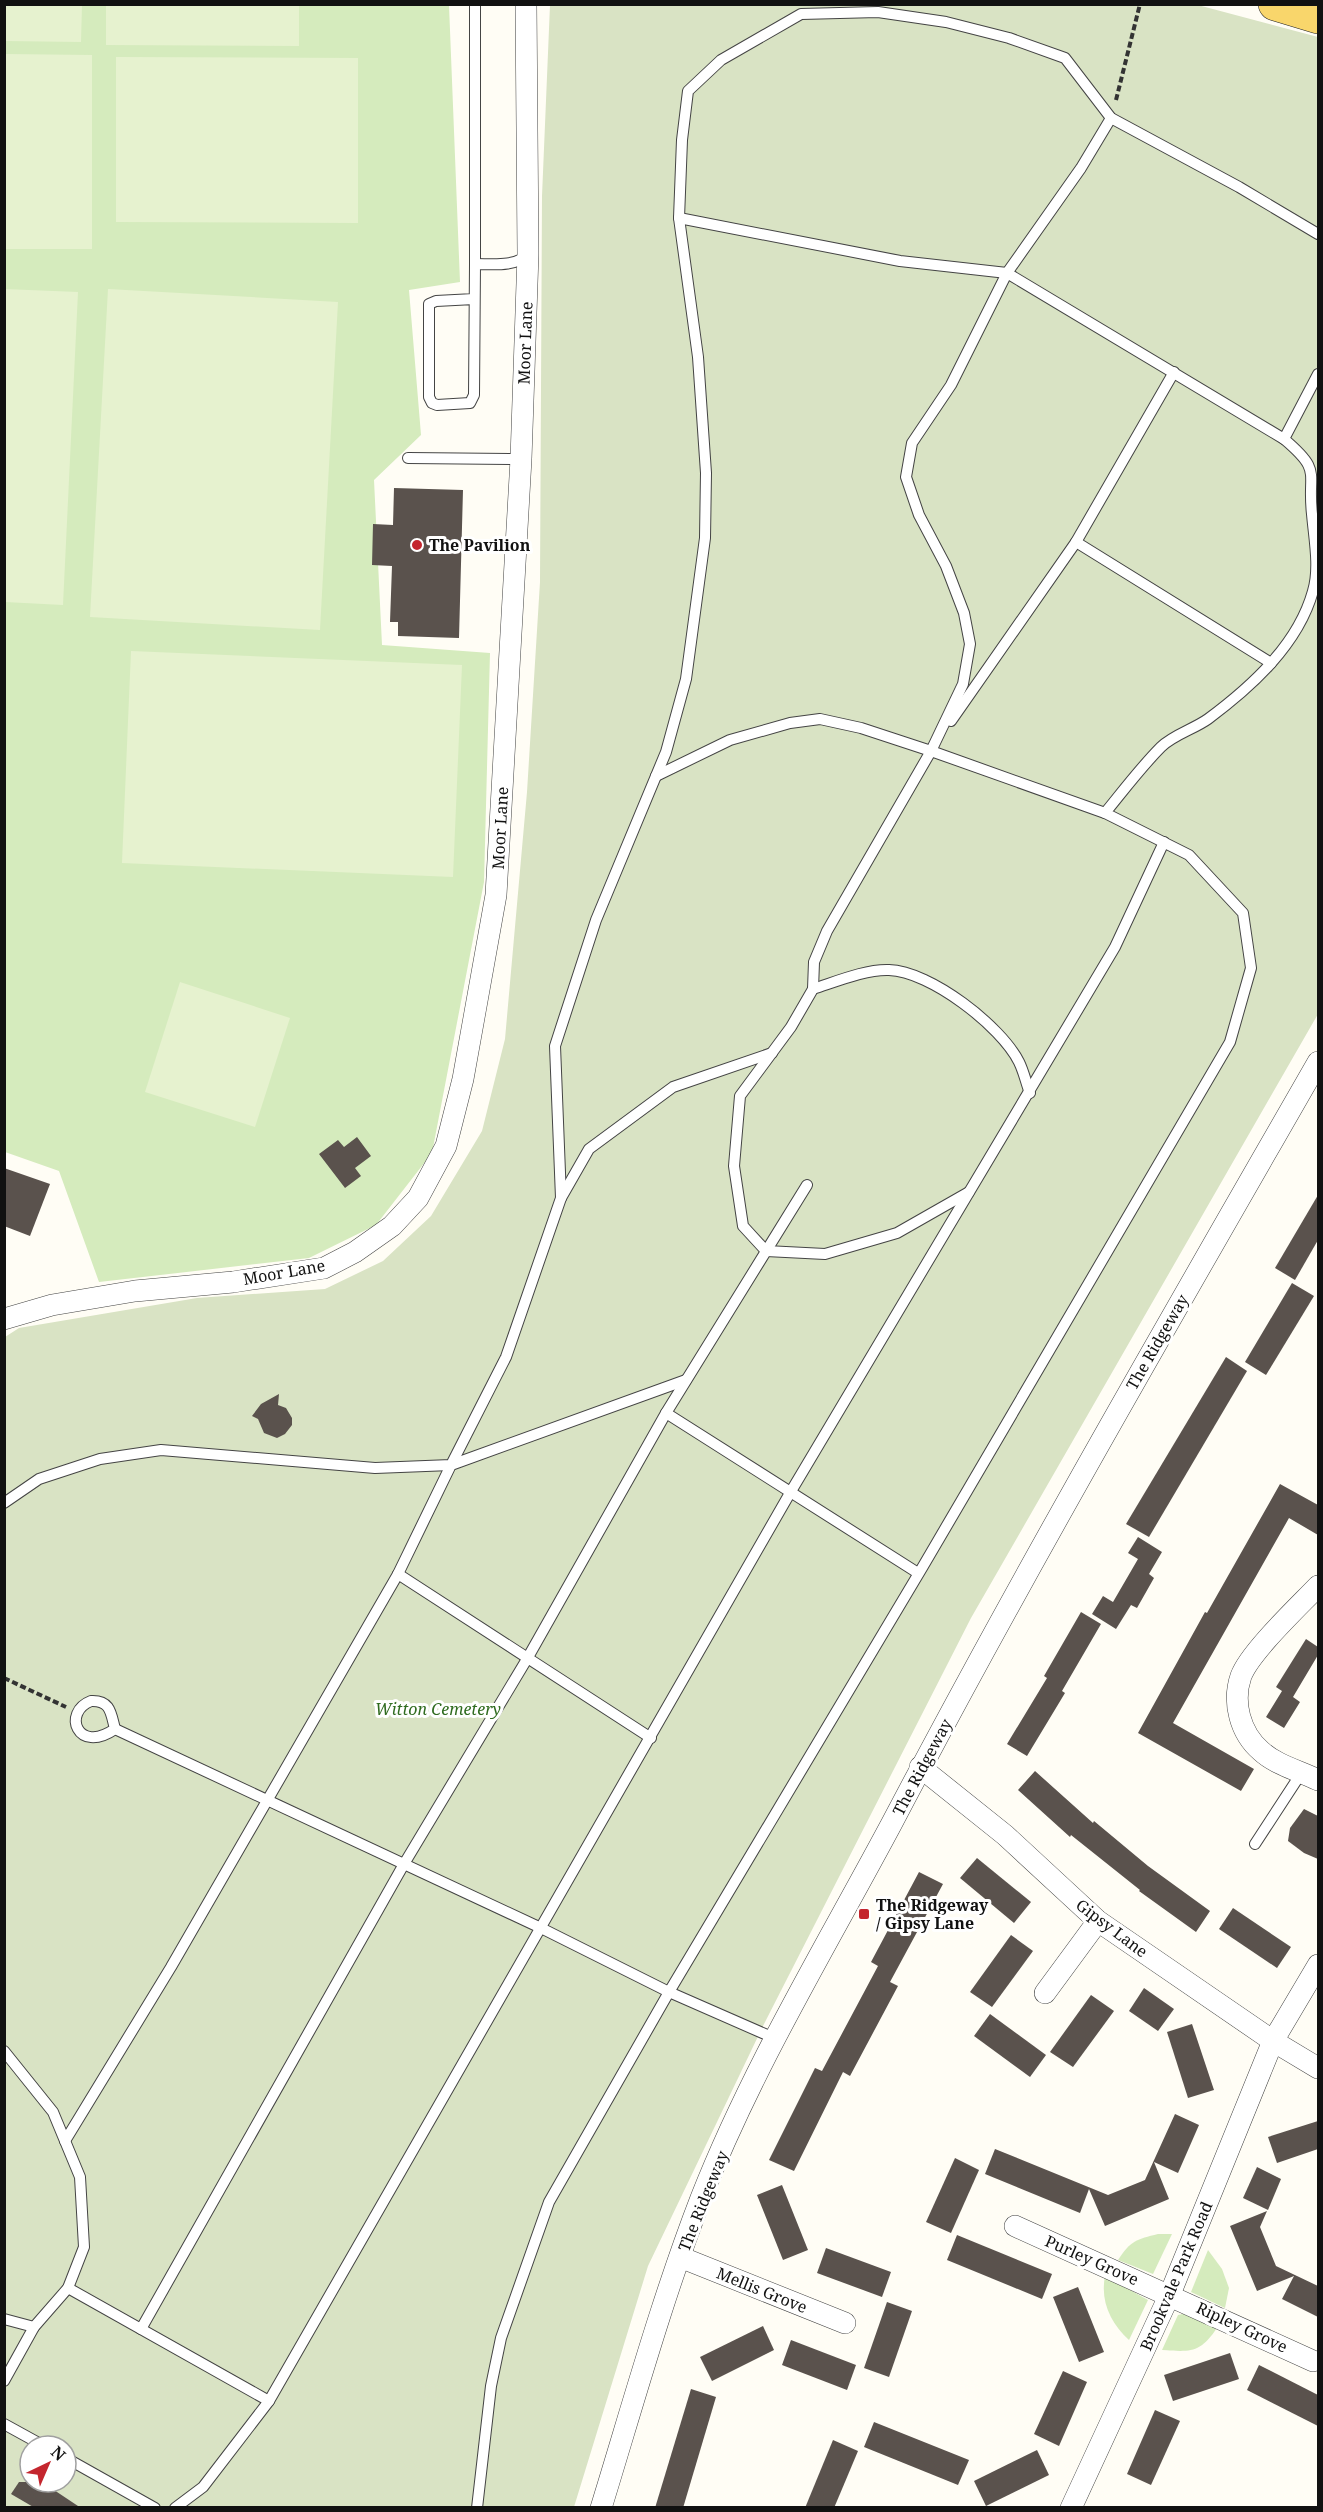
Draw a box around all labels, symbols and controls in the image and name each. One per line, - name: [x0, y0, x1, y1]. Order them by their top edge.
- street label: Moor Lane: [513, 301, 537, 385]
- place label: The Pavilion: [429, 534, 531, 556]
- marker: The Pavilion: [410, 538, 424, 552]
- street label: Moor Lane: [487, 786, 513, 870]
- street label: Moor Lane: [241, 1254, 327, 1290]
- street label: The Ridgeway: [1121, 1289, 1194, 1394]
- park label: Witton Cemetery: [375, 1698, 501, 1720]
- street label: The Ridgeway: [887, 1714, 957, 1819]
- place label: The Ridgeway / Gipsy Lane: [876, 1894, 989, 1934]
- street label: Gipsy Lane: [1072, 1894, 1152, 1962]
- marker: The Ridgeway / Gipsy Lane: [857, 1907, 871, 1921]
- street label: The Ridgeway: [673, 2146, 734, 2255]
- street label: Brookvale Park Road: [1135, 2198, 1217, 2354]
- street label: Purley Grove: [1042, 2230, 1142, 2290]
- street label: Mellis Grove: [713, 2262, 811, 2318]
- street label: Ripley Grove: [1193, 2296, 1291, 2358]
- north arrow: [18, 2434, 78, 2494]
- text: N: [46, 2441, 71, 2466]

